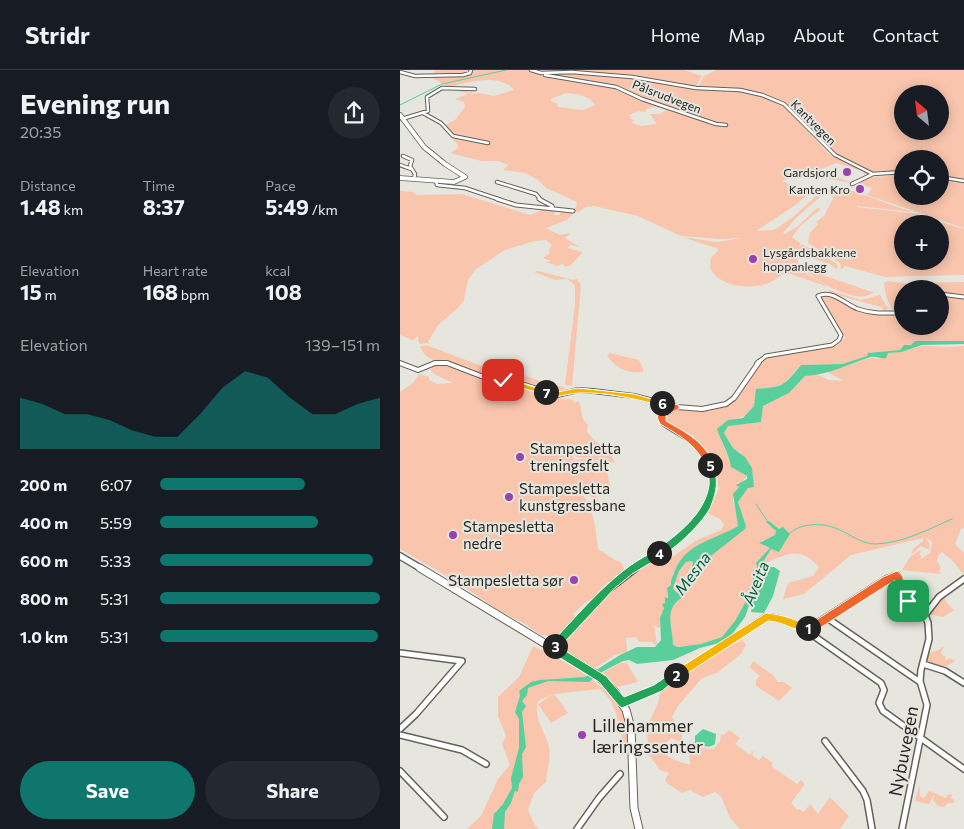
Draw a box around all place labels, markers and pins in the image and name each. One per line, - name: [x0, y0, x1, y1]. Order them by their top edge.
- place label: Gardsjord: [783, 165, 837, 179]
- marker: Gardsjord: [841, 166, 853, 178]
- place label: Kanten Kro: [789, 182, 850, 196]
- marker: Kanten Kro: [854, 183, 866, 195]
- place label: Lysgårdsbakkene hoppanlegg: [763, 245, 856, 273]
- marker: Lysgårdsbakkene hoppanlegg: [747, 253, 759, 265]
- pin: [482, 359, 524, 401]
- pin: 7: [534, 380, 558, 404]
- pin: 6: [650, 390, 674, 416]
- place label: Stampesletta treningsfelt: [530, 439, 621, 474]
- marker: Stampesletta treningsfelt: [514, 451, 526, 463]
- pin: 5: [698, 452, 722, 478]
- place label: Stampesletta kunstgressbane: [519, 479, 626, 514]
- marker: Stampesletta kunstgressbane: [503, 491, 515, 503]
- place label: Stampesletta nedre: [463, 517, 554, 552]
- marker: Stampesletta nedre: [447, 529, 459, 541]
- pin: 4: [646, 540, 672, 566]
- place label: Stampesletta sør: [448, 571, 564, 589]
- marker: Stampesletta sør: [568, 574, 580, 586]
- pin: [887, 580, 929, 622]
- pin: 1: [796, 616, 820, 640]
- pin: 3: [542, 634, 568, 658]
- pin: 2: [664, 662, 688, 688]
- place label: Lillehammer læringssenter: [592, 714, 703, 757]
- marker: Lillehammer læringssenter: [576, 729, 588, 741]

